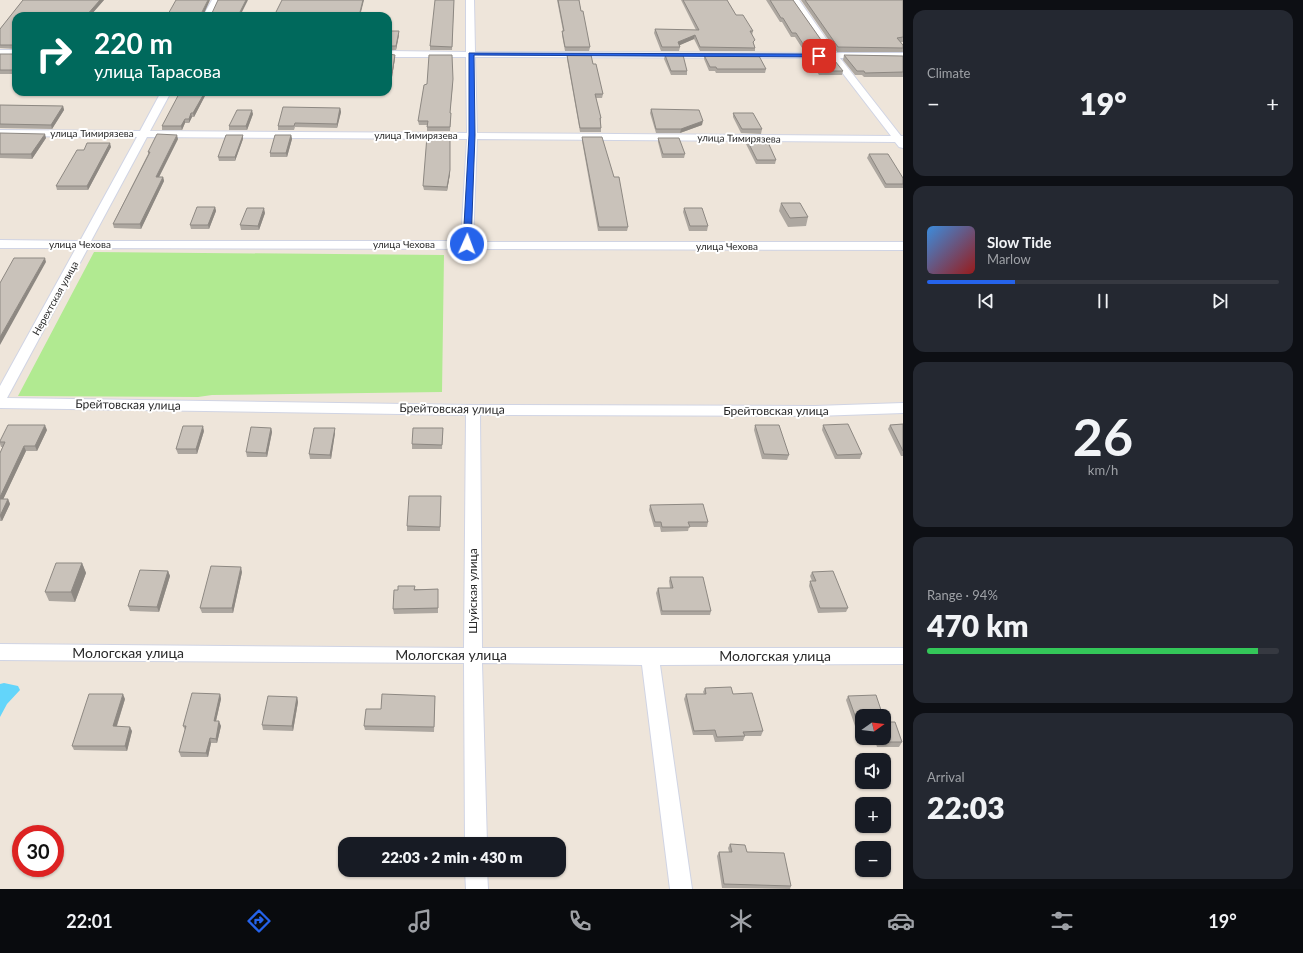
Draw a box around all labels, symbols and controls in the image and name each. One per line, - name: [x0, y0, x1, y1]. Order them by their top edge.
- text: 220 m: [94, 26, 173, 60]
- icon: right: [28, 28, 80, 80]
- pin: [802, 39, 836, 73]
- icon: arrive: [808, 45, 830, 67]
- text: улица Тарасова: [94, 60, 221, 82]
- text: Climate: [927, 65, 970, 81]
- text: 19°: [1079, 85, 1127, 121]
- text: −: [927, 90, 940, 117]
- text: +: [1266, 90, 1279, 117]
- street label: улица Тимирязева: [50, 127, 134, 139]
- street label: улица Тимирязева: [374, 129, 458, 141]
- street label: улица Тимирязева: [697, 131, 781, 145]
- position arrow: [446, 223, 488, 265]
- text: Slow Tide: [987, 233, 1052, 251]
- street label: улица Чехова: [49, 238, 111, 250]
- street label: улица Чехова: [373, 238, 435, 250]
- street label: улица Чехова: [696, 240, 758, 252]
- text: Marlow: [987, 251, 1031, 267]
- street label: Нерехтская улица: [30, 259, 80, 337]
- icon: previous: [975, 290, 997, 312]
- icon: pause: [1092, 290, 1114, 312]
- icon: next: [1209, 290, 1231, 312]
- street label: Брейтовская улица: [75, 396, 181, 413]
- street label: Брейтовская улица: [399, 400, 505, 417]
- street label: Брейтовская улица: [723, 403, 829, 418]
- text: 26: [1073, 405, 1133, 467]
- text: km/h: [1088, 462, 1118, 478]
- street label: Шуйская улица: [465, 548, 480, 634]
- text: Range · 94%: [927, 587, 998, 603]
- text: 470 km: [927, 607, 1028, 643]
- street label: Мологская улица: [72, 644, 184, 661]
- street label: Мологская улица: [395, 646, 507, 663]
- street label: Мологская улица: [719, 647, 831, 664]
- north arrow: [855, 709, 891, 745]
- map controls: [855, 709, 891, 877]
- button: sound: [855, 753, 891, 789]
- text: Arrival: [927, 769, 964, 785]
- text: 22:03: [927, 789, 1005, 825]
- button: +: [855, 797, 891, 833]
- speed limit sign: 30: [12, 825, 64, 877]
- button: −: [855, 841, 891, 877]
- text: 22:03 · 2 min · 430 m: [381, 848, 523, 866]
- icon: directions: [245, 907, 273, 935]
- icon: music: [406, 907, 434, 935]
- icon: phone: [566, 907, 594, 935]
- icon: climate: [727, 907, 755, 935]
- icon: car: [887, 907, 915, 935]
- icon: filters: [1048, 907, 1076, 935]
- text: 22:01: [66, 910, 113, 932]
- text: 19°: [1208, 910, 1237, 932]

